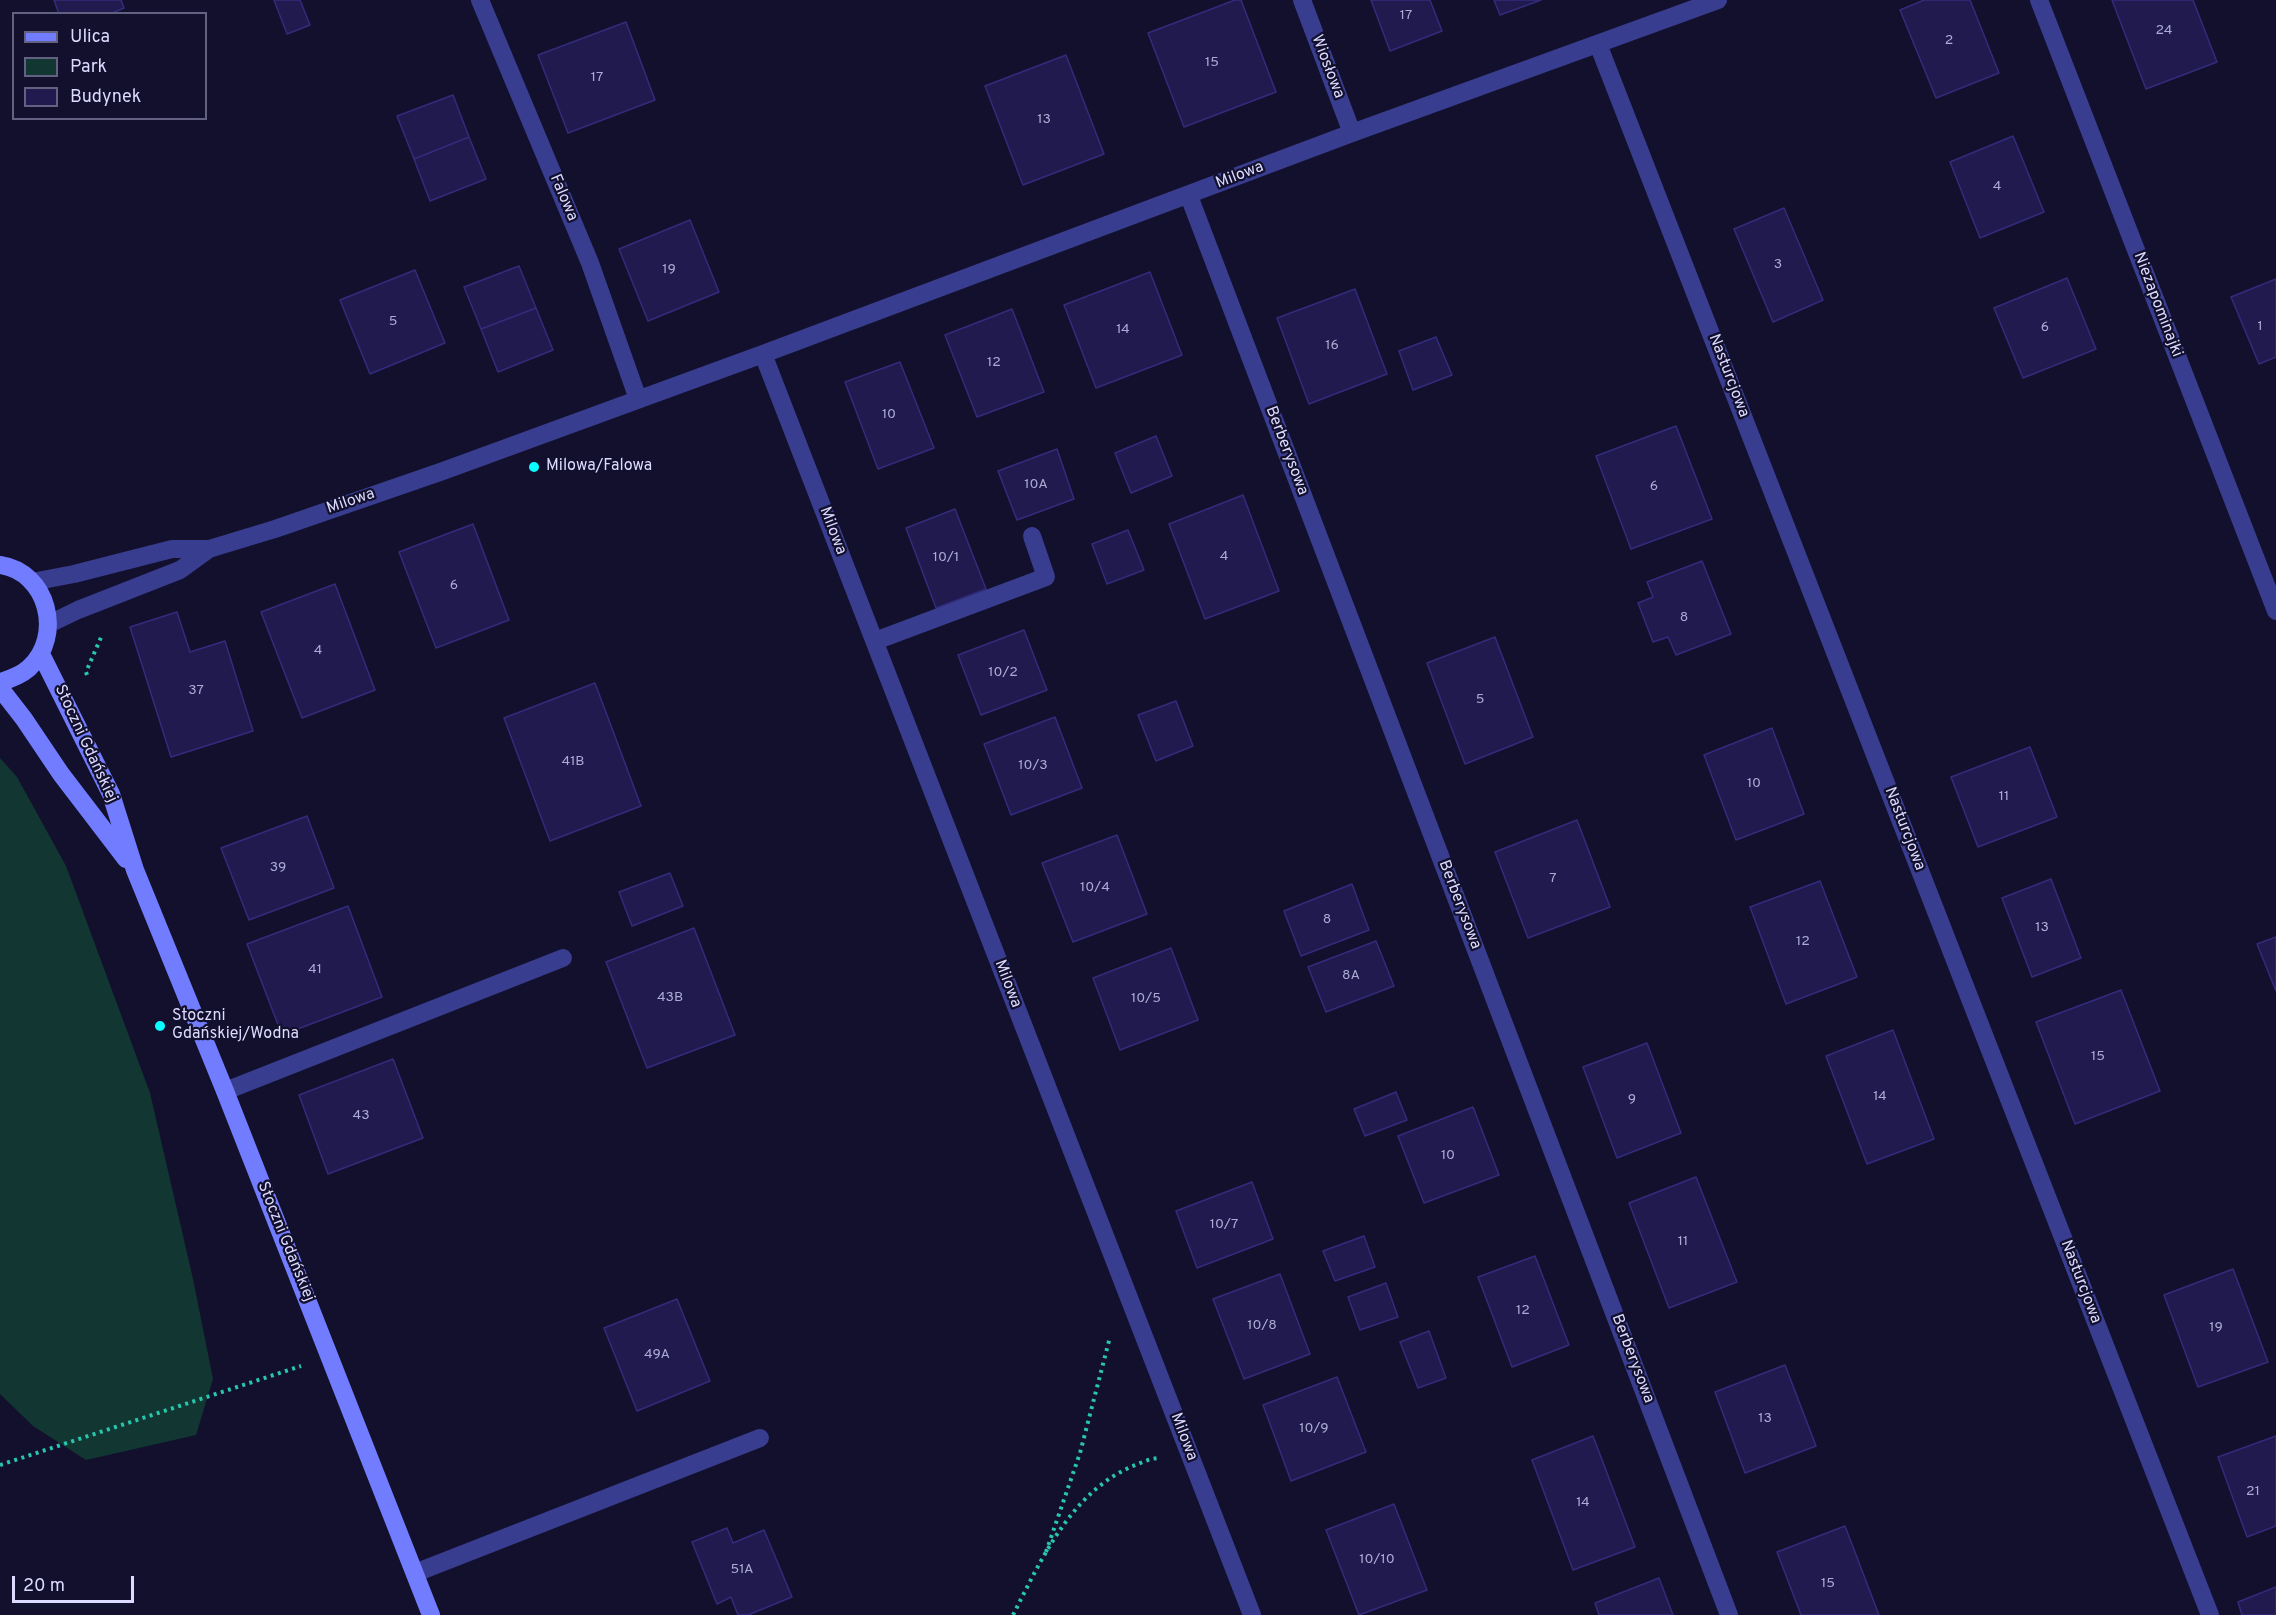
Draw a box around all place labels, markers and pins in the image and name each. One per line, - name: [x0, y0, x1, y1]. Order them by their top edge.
- place label: Milowa/Falowa: [546, 457, 652, 477]
- marker: Milowa/Falowa: [527, 460, 541, 474]
- place label: Stoczni Gdańskiej/Wodna: [172, 1007, 299, 1045]
- marker: Stoczni Gdańskiej/Wodna: [153, 1019, 167, 1033]

